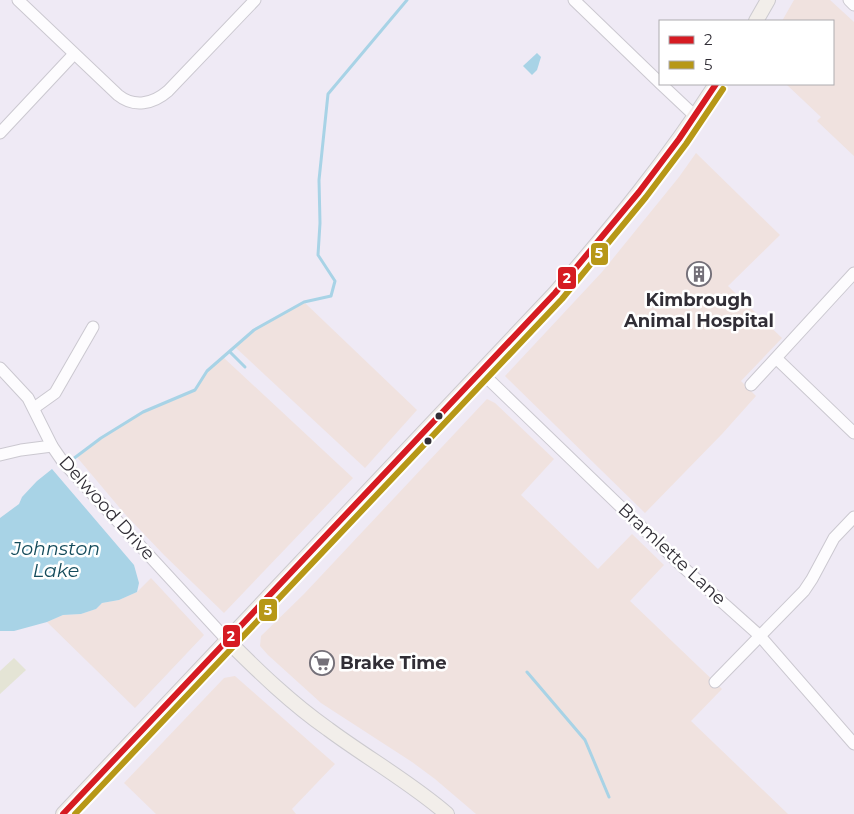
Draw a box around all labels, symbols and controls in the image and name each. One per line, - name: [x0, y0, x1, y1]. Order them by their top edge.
- legend: [659, 20, 834, 85]
- text: 2: [704, 30, 713, 49]
- text: 5: [704, 55, 713, 74]
- line badge: 5: [590, 242, 609, 266]
- text: 5: [595, 244, 603, 262]
- building icon: Kimbrough Animal Hospital: [686, 261, 712, 287]
- line badge: 2: [557, 266, 577, 290]
- text: 2: [563, 269, 571, 287]
- place label: Kimbrough Animal Hospital: [623, 289, 774, 332]
- unlabelled marker: [434, 411, 444, 421]
- unlabelled marker: [423, 436, 433, 446]
- street label: Delwood Drive: [54, 451, 160, 565]
- street label: Bramlette Lane: [614, 498, 731, 610]
- water label: Johnston Lake: [11, 537, 100, 582]
- line badge: 5: [258, 598, 278, 622]
- text: 5: [264, 601, 272, 619]
- line badge: 2: [222, 624, 241, 648]
- text: 2: [227, 627, 235, 645]
- supermarket icon: Brake Time: [309, 650, 335, 676]
- place label: Brake Time: [340, 652, 447, 674]

